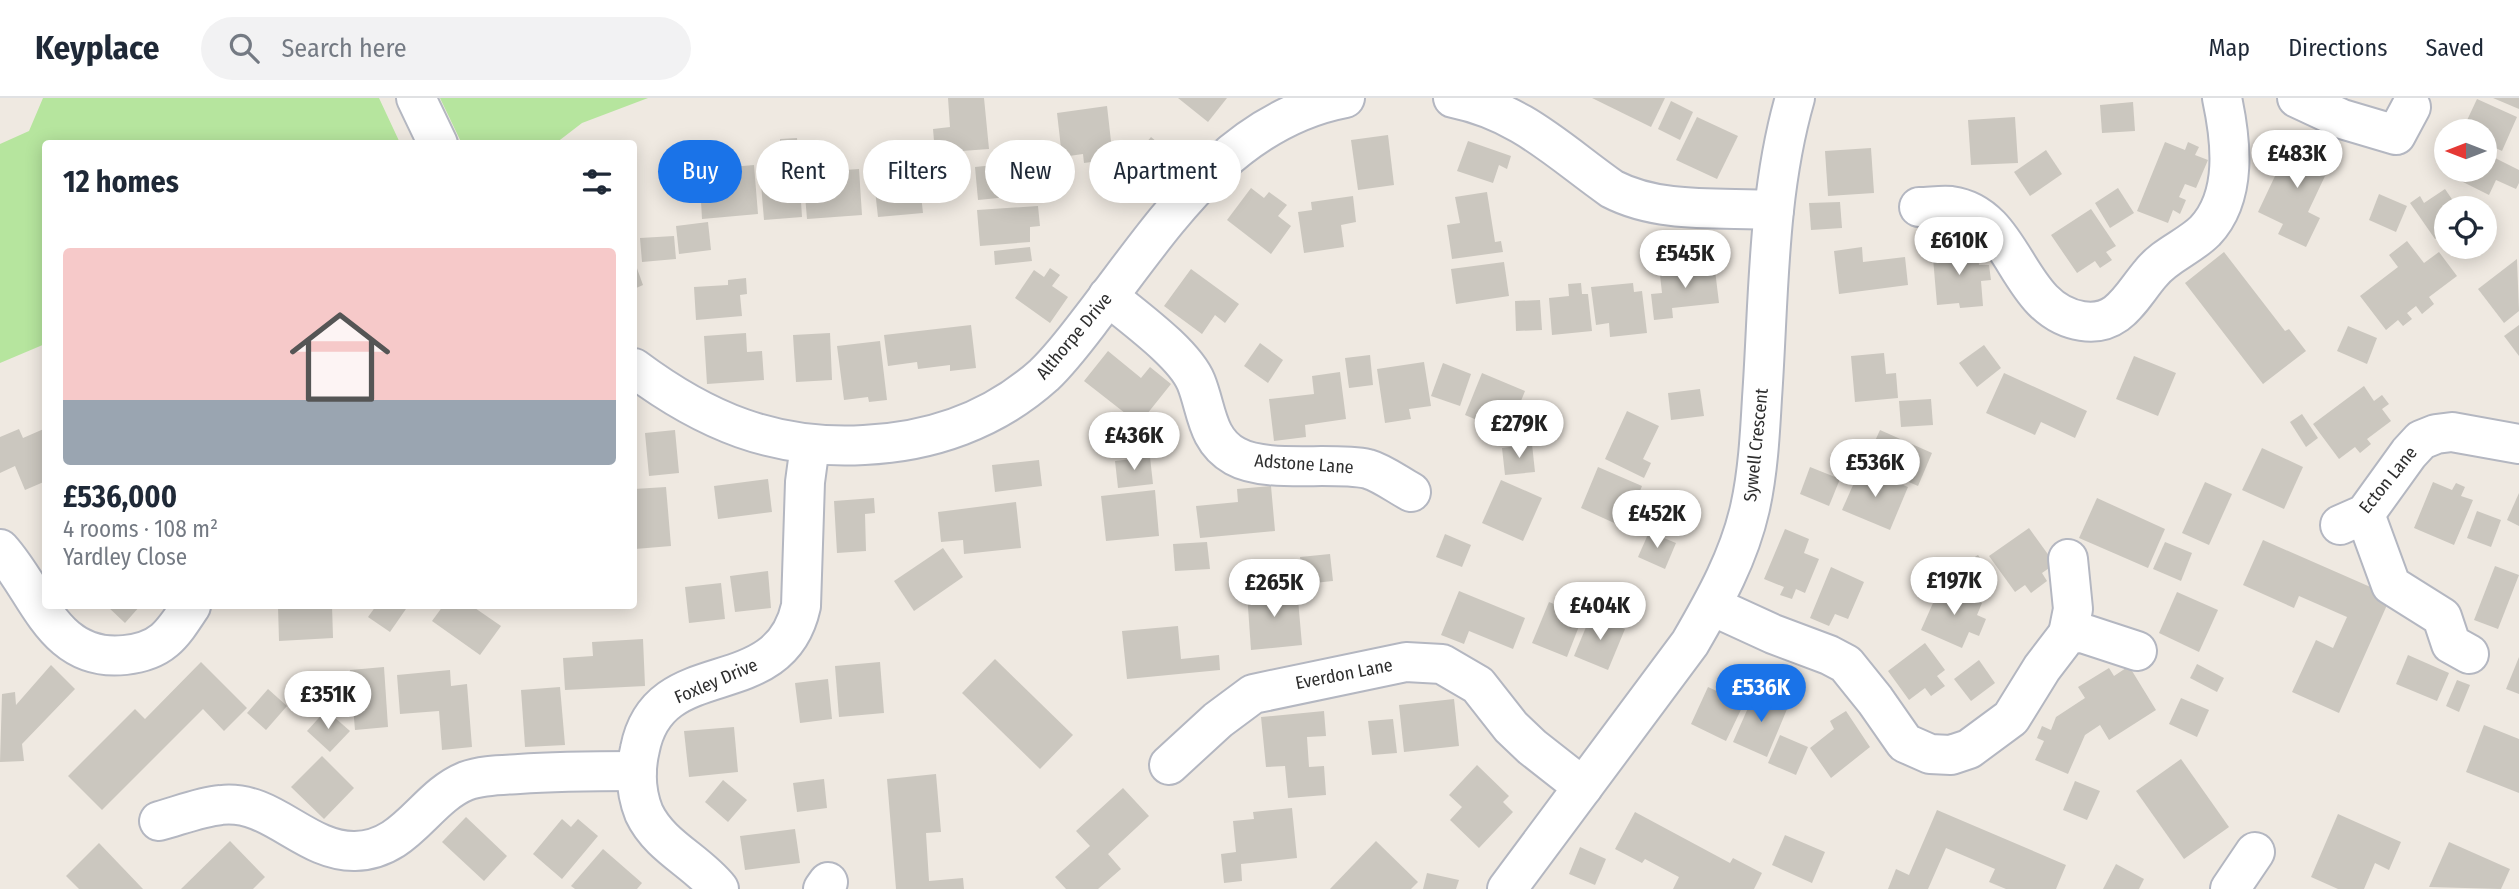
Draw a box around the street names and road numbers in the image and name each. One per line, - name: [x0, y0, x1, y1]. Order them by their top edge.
- street label: Althorpe Drive: [1031, 288, 1117, 384]
- street label: Sywell Crescent: [1739, 387, 1773, 503]
- street label: Ecton Lane: [2354, 442, 2422, 518]
- street label: Adstone Lane: [1254, 450, 1355, 478]
- street label: Foxley Drive: [671, 654, 761, 708]
- street label: Everdon Lane: [1294, 654, 1395, 694]

